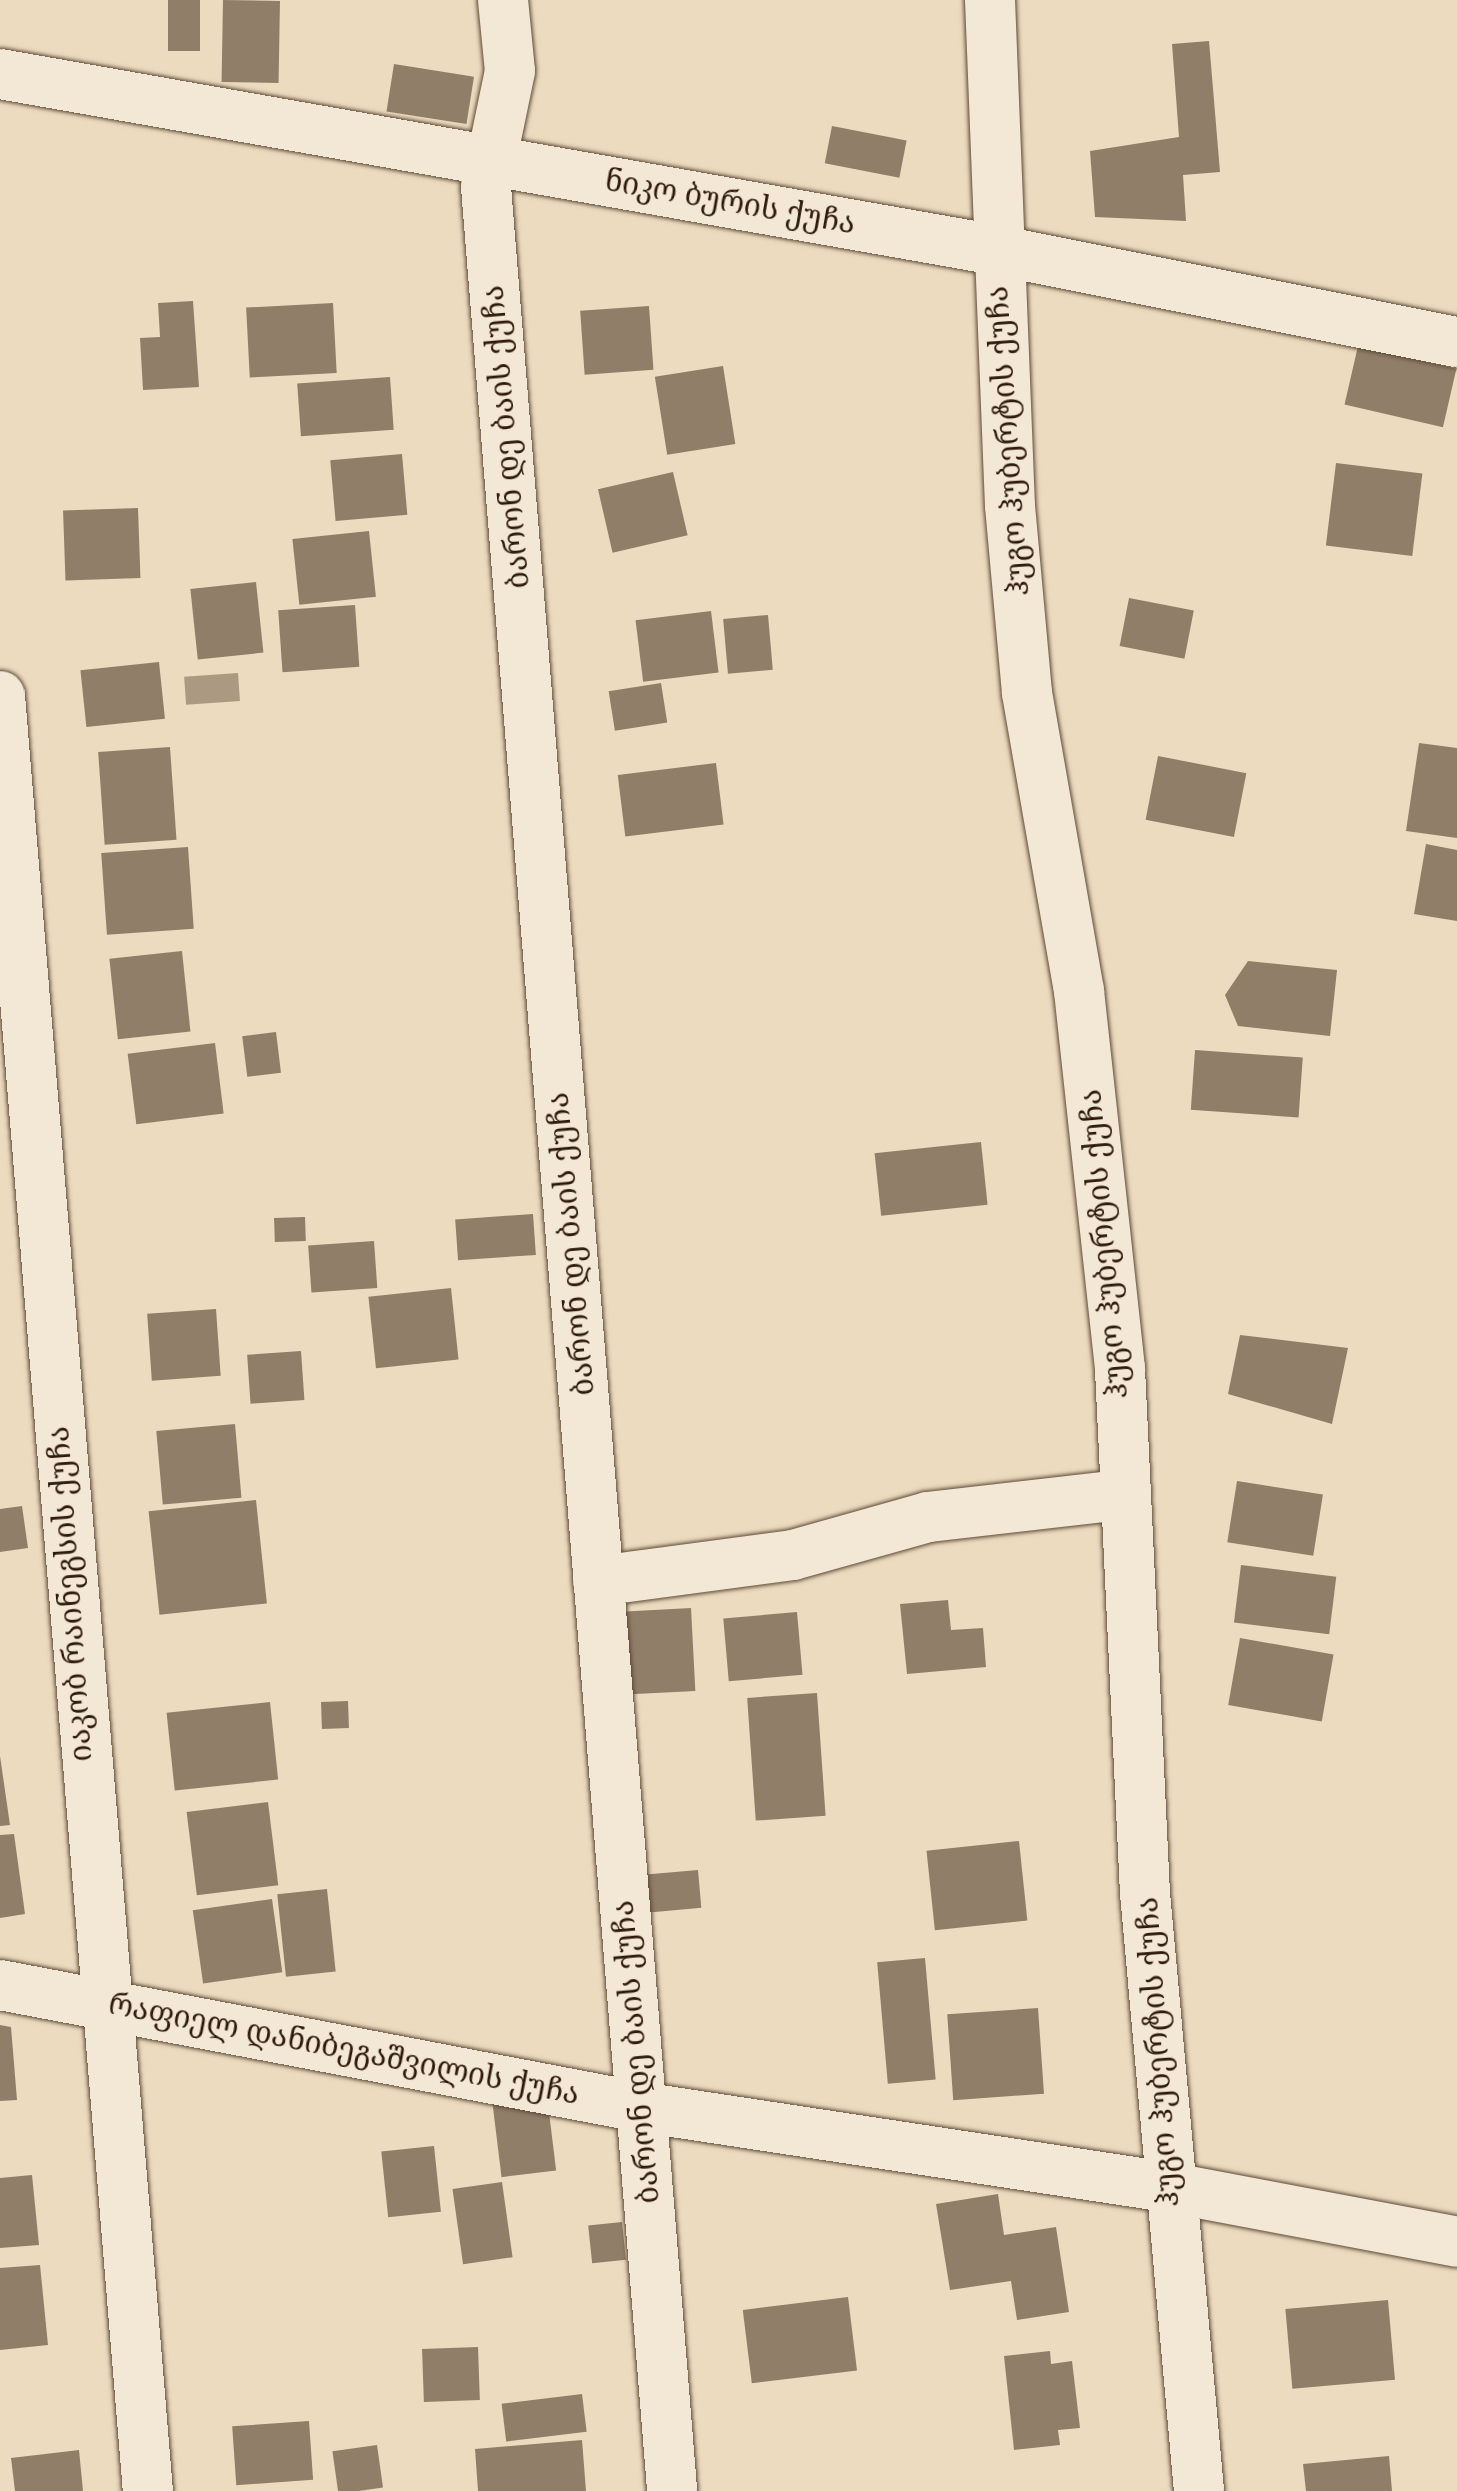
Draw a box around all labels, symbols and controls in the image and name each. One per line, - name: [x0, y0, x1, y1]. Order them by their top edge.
- street label: ნიკო ბურის ქუჩა: [602, 162, 858, 242]
- street label: ბარონ დე ბაის ქუჩა: [475, 284, 537, 590]
- street label: ჰუგო ჰუბერტის ქუჩა: [979, 285, 1037, 597]
- street label: ჰუგო ჰუბერტის ქუჩა: [1073, 1088, 1135, 1400]
- street label: ბარონ დე ბაის ქუჩა: [540, 1091, 602, 1397]
- street label: იაკობ რაინეგსის ქუჩა: [40, 1425, 100, 1763]
- street label: ჰუგო ჰუბერტის ქუჩა: [1129, 1896, 1187, 2208]
- street label: ბარონ დე ბაის ქუჩა: [605, 1899, 667, 2205]
- street label: რაფიელ დანიბეგაშვილის ქუჩა: [106, 1986, 582, 2112]

